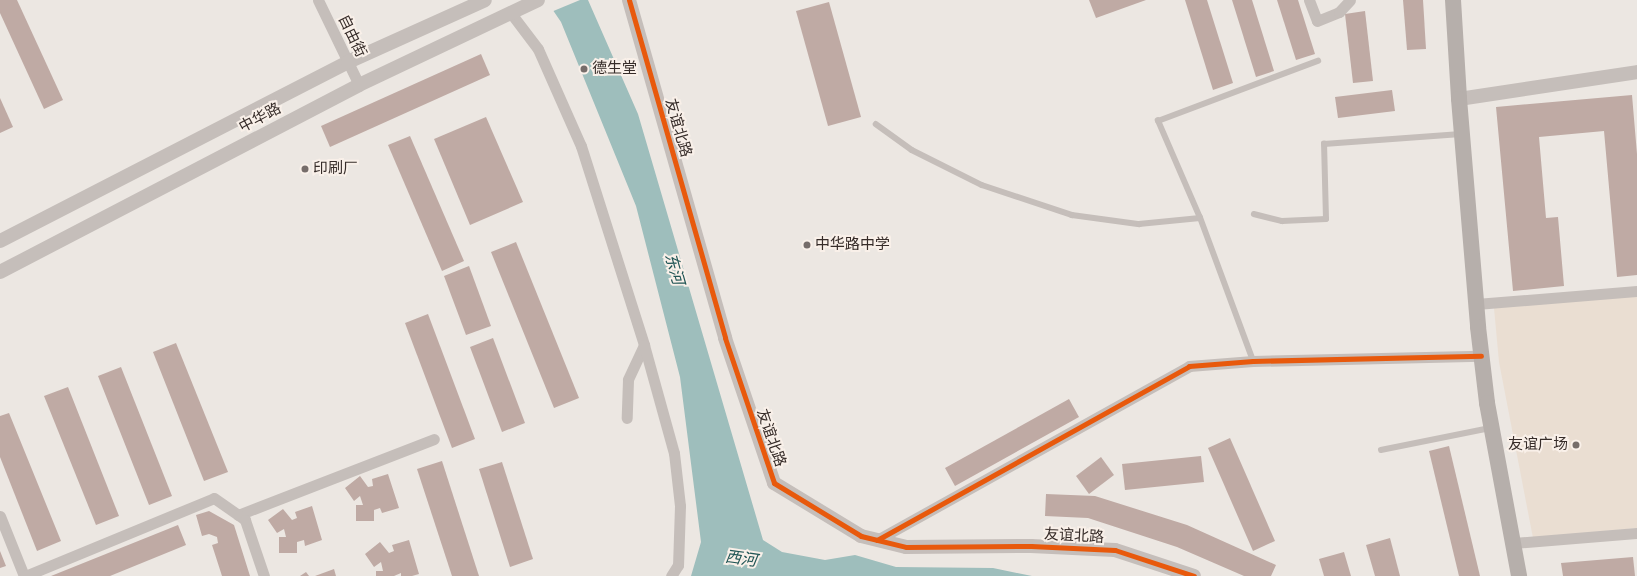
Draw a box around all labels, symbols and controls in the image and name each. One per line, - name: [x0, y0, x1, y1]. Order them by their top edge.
- street label: 自由街: [334, 12, 370, 60]
- place label: 德生堂: [592, 60, 637, 78]
- marker: 德生堂: [579, 64, 589, 74]
- street label: 友谊北路: [661, 97, 695, 159]
- street label: 中华路: [236, 99, 284, 137]
- place label: 印刷厂: [313, 160, 358, 178]
- marker: 印刷厂: [300, 164, 310, 174]
- place label: 中华路中学: [815, 236, 890, 254]
- marker: 中华路中学: [802, 240, 812, 250]
- water label: 东河: [660, 251, 688, 287]
- street label: 友谊北路: [753, 407, 789, 469]
- place label: 友谊广场: [1508, 436, 1568, 454]
- marker: 友谊广场: [1571, 440, 1581, 450]
- street label: 友谊北路: [1044, 525, 1104, 547]
- water label: 西河: [724, 547, 758, 571]

